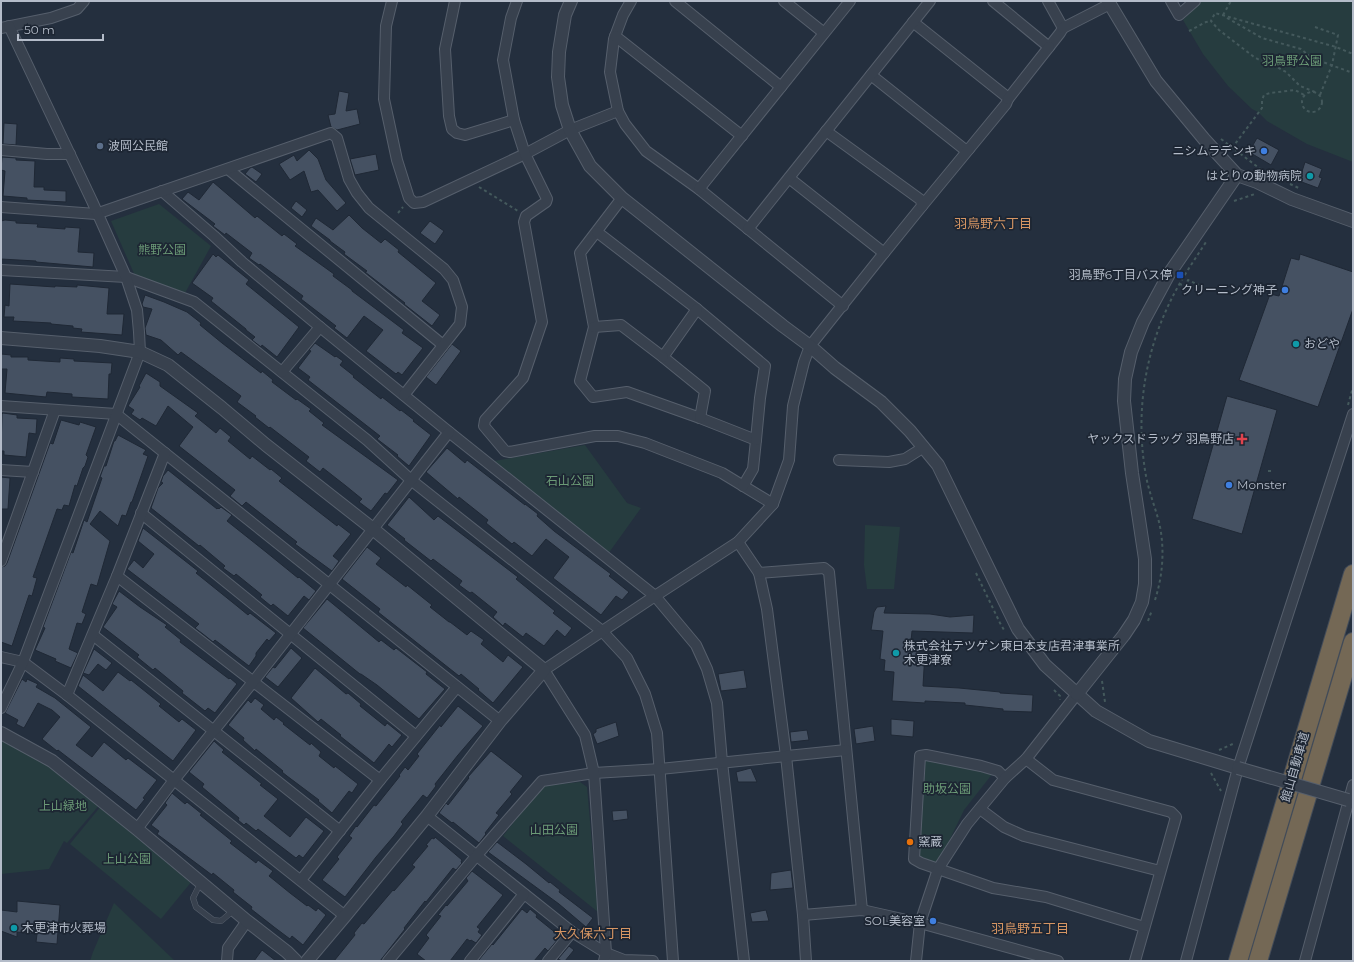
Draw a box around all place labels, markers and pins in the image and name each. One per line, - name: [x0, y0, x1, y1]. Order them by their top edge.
- place label: 波岡公民館: [108, 138, 168, 153]
- marker: 波岡公民館: [95, 141, 105, 151]
- place label: ニシムラデンキ: [1173, 143, 1256, 158]
- marker: ニシムラデンキ: [1259, 146, 1269, 156]
- place label: はとりの動物病院: [1206, 168, 1302, 183]
- marker: はとりの動物病院: [1305, 171, 1315, 181]
- place label: 羽鳥野6丁目バス停: [1069, 267, 1172, 282]
- marker: 羽鳥野6丁目バス停: [1175, 270, 1185, 280]
- place label: クリーニング神子: [1181, 282, 1277, 297]
- marker: クリーニング神子: [1280, 285, 1290, 295]
- place label: おどや: [1304, 336, 1340, 351]
- marker: おどや: [1291, 339, 1301, 349]
- place label: ヤックスドラッグ 羽鳥野店: [1087, 431, 1234, 446]
- marker: ヤックスドラッグ 羽鳥野店: [1237, 434, 1247, 444]
- place label: Monster: [1237, 477, 1287, 492]
- marker: Monster: [1224, 480, 1234, 490]
- place label: 株式会社テツゲン東日本支店君津事業所 木更津寮: [904, 638, 1120, 667]
- marker: 株式会社テツゲン東日本支店君津事業所 木更津寮: [891, 648, 901, 658]
- place label: 窯蔵: [918, 834, 942, 849]
- marker: 窯蔵: [905, 837, 915, 847]
- place label: SOL美容室: [864, 913, 925, 928]
- marker: SOL美容室: [928, 916, 938, 926]
- place label: 木更津市火葬場: [22, 920, 106, 935]
- marker: 木更津市火葬場: [9, 923, 19, 933]

